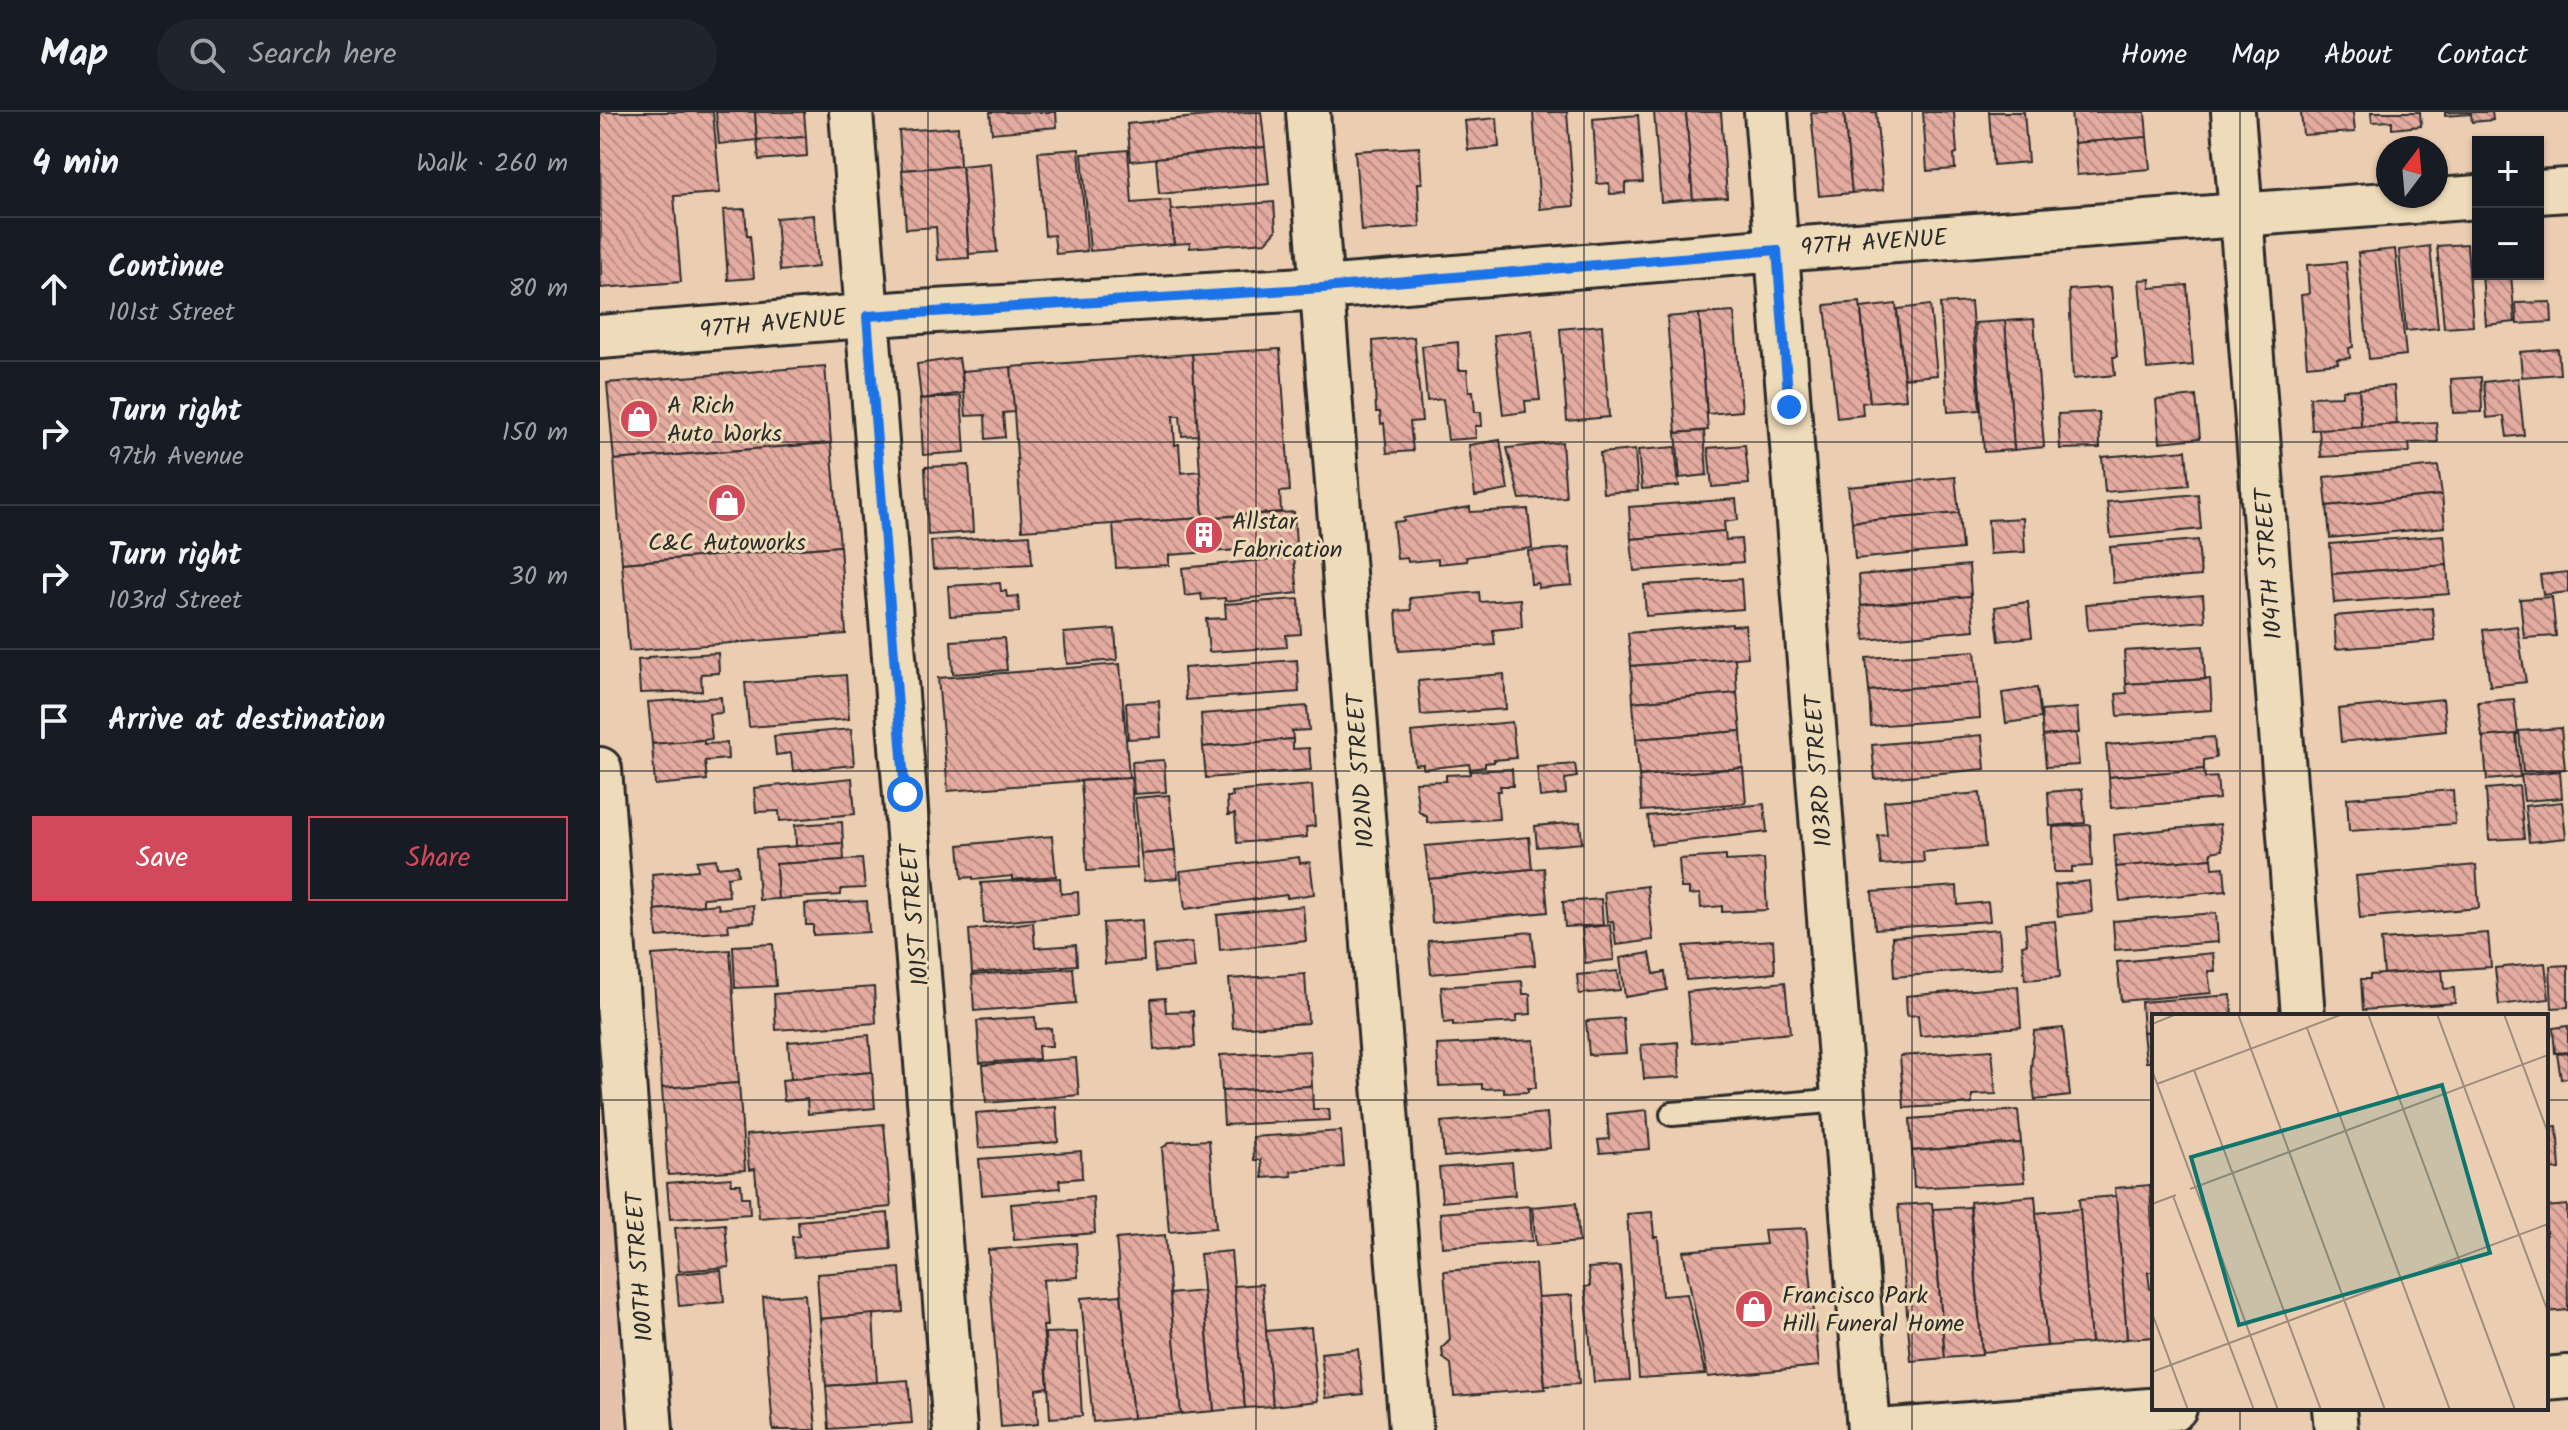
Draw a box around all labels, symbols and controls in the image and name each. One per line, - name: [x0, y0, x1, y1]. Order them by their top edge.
- search box: [157, 19, 717, 91]
- text: Map: [40, 25, 109, 85]
- text: Search here: [249, 31, 396, 79]
- icon: search: [185, 33, 229, 77]
- text: Home: [2121, 33, 2187, 78]
- text: Map: [2231, 33, 2280, 78]
- text: About: [2324, 33, 2392, 78]
- text: Contact: [2436, 33, 2528, 78]
- north arrow: [2376, 136, 2448, 208]
- map controls: [2472, 136, 2544, 280]
- button: +: [2472, 136, 2544, 208]
- text: 4 min: [32, 137, 119, 191]
- text: Walk · 260 m: [416, 143, 568, 185]
- button: −: [2472, 208, 2544, 280]
- street label: 97TH AVENUE: [1799, 219, 1950, 268]
- text: Continue: [108, 244, 224, 292]
- icon: ahead: [32, 267, 76, 311]
- text: 80 m: [508, 268, 568, 310]
- text: 101st Street: [108, 292, 235, 334]
- street label: 97TH AVENUE: [698, 299, 849, 350]
- place label: A Rich Auto Works: [667, 387, 782, 454]
- text: Turn right: [108, 388, 241, 436]
- route end: [1771, 389, 1807, 425]
- shop icon: A Rich Auto Works: [618, 398, 660, 440]
- icon: right: [32, 411, 76, 455]
- text: 150 m: [502, 412, 568, 454]
- text: 97th Avenue: [108, 436, 244, 478]
- shop icon: C&C Autoworks: [706, 482, 748, 524]
- street label: 104TH STREET: [2245, 485, 2294, 641]
- place label: Allstar Fabrication: [1232, 503, 1343, 570]
- building icon: Allstar Fabrication: [1183, 514, 1225, 556]
- place label: C&C Autoworks: [648, 524, 806, 563]
- text: Turn right: [108, 532, 241, 580]
- icon: right: [32, 555, 76, 599]
- text: 30 m: [509, 556, 568, 598]
- text: 103rd Street: [108, 580, 242, 622]
- street label: 102ND STREET: [1336, 690, 1386, 850]
- street label: 103RD STREET: [1795, 691, 1844, 849]
- text: Arrive at destination: [108, 697, 385, 745]
- icon: arrive: [32, 699, 76, 743]
- route start: [887, 776, 923, 812]
- button: Save: [32, 816, 292, 901]
- button: Share: [308, 816, 568, 901]
- street label: 101ST STREET: [890, 840, 941, 988]
- inset map: [2152, 1014, 2548, 1410]
- street label: 100TH STREET: [616, 1188, 665, 1343]
- place label: Francisco Park Hill Funeral Home: [1782, 1277, 1965, 1344]
- shop icon: Francisco Park Hill Funeral Home: [1733, 1288, 1775, 1330]

